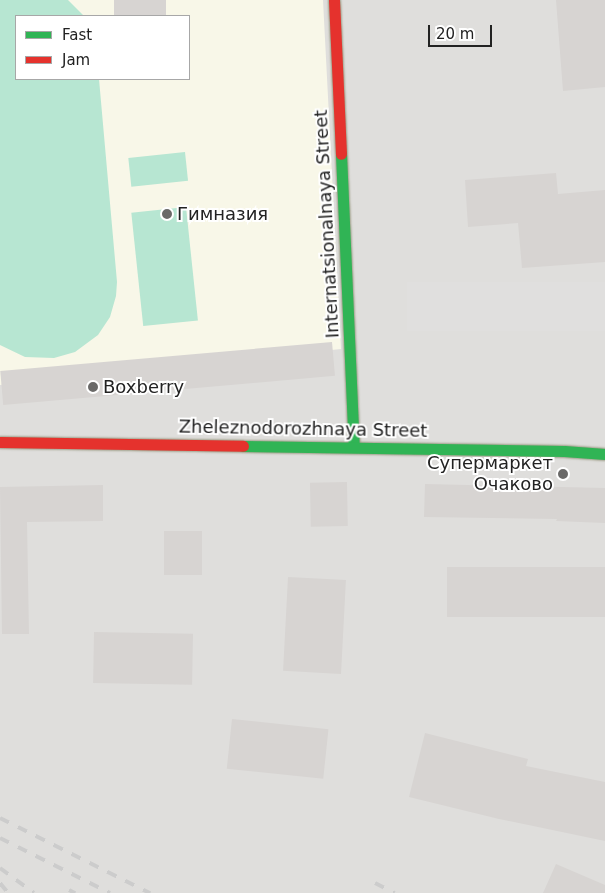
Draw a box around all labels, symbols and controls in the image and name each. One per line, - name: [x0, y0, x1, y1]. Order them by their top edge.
- legend: [15, 15, 190, 80]
- scale bar: [430, 15, 494, 47]
- text: 20 m: [436, 25, 474, 43]
- text: Fast: [62, 26, 92, 44]
- text: Jam: [62, 51, 90, 69]
- street label: Internatsionalnaya Street: [310, 109, 344, 339]
- place label: Гимназия: [177, 203, 268, 225]
- marker: Гимназия: [161, 208, 173, 220]
- place label: Boxberry: [103, 376, 184, 398]
- marker: Boxberry: [87, 381, 99, 393]
- street label: Zheleznodorozhnaya Street: [179, 416, 427, 442]
- place label: Супермаркет Очаково: [427, 453, 553, 496]
- marker: Супермаркет Очаково: [557, 468, 569, 480]

